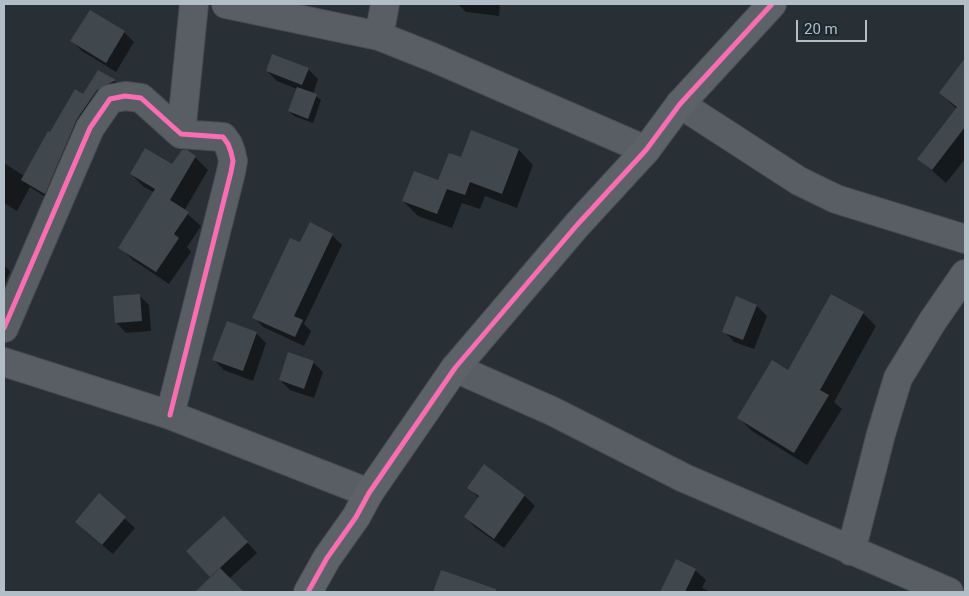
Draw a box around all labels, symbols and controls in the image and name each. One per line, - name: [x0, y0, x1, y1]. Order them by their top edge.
- scale bar: [799, 10, 870, 42]
- text: 20 m: [804, 20, 838, 38]

